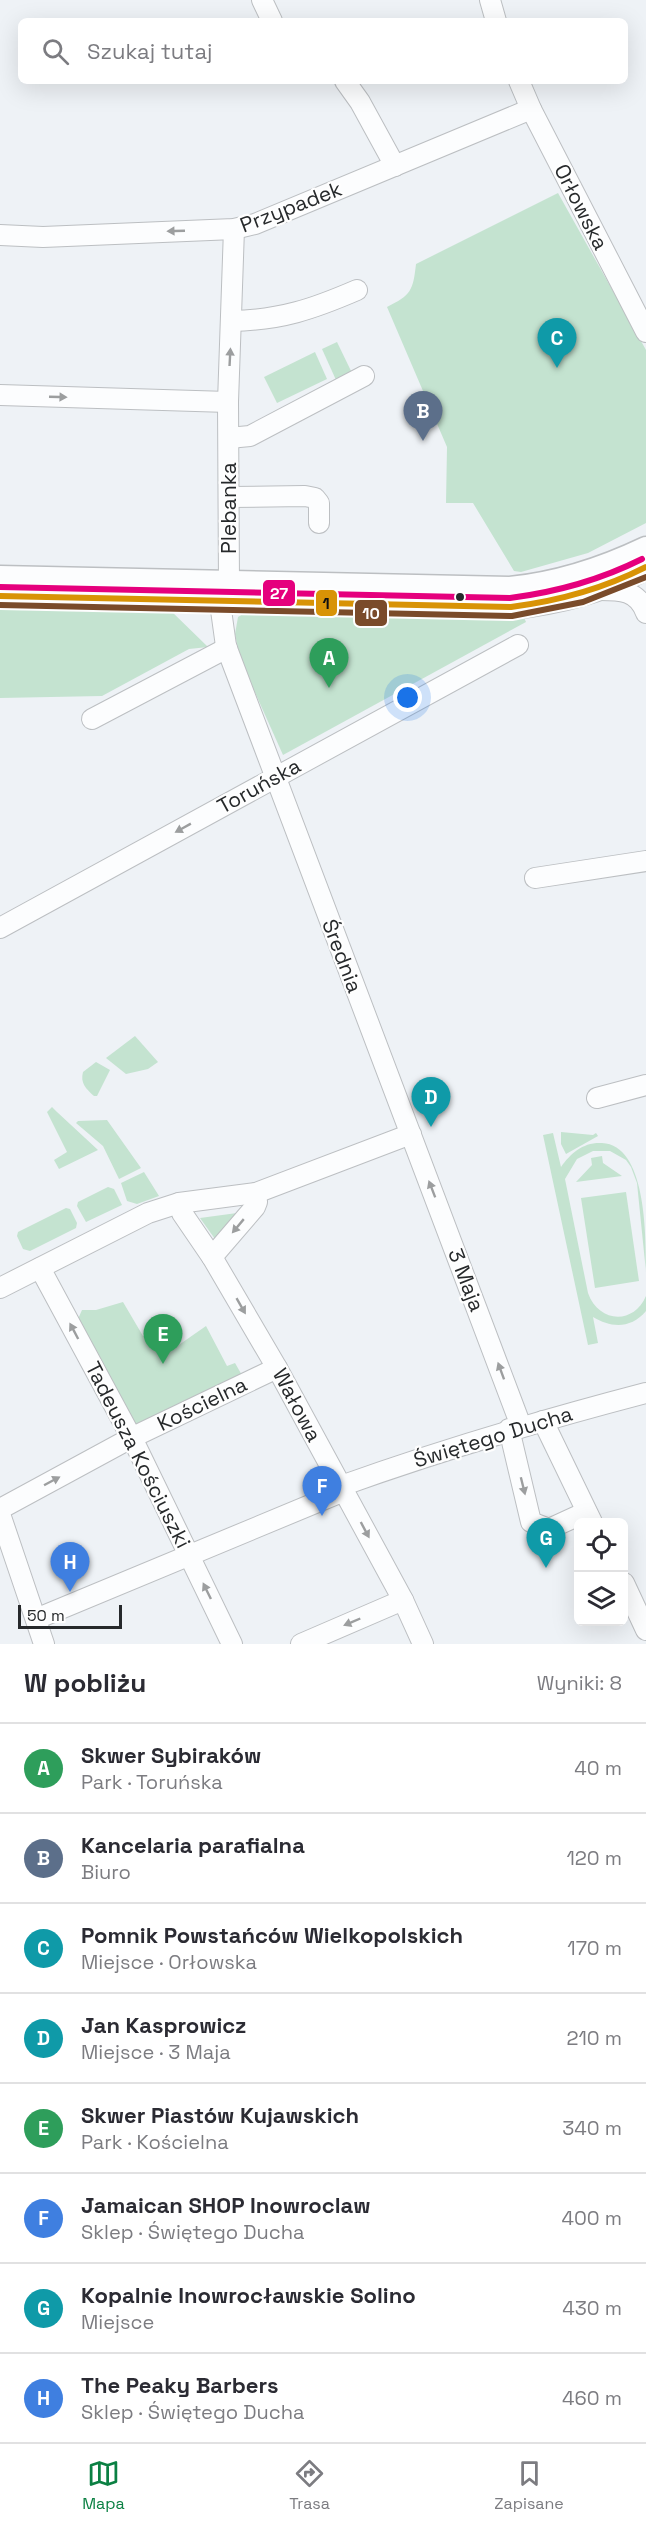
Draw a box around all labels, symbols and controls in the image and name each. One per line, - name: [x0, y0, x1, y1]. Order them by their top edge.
- search box: [18, 18, 628, 84]
- icon: search: [39, 35, 72, 68]
- text: Szukaj tutaj: [87, 37, 212, 65]
- street label: Orłowska: [548, 159, 615, 254]
- street label: Przypadek: [236, 175, 346, 238]
- one-way arrow: [166, 227, 185, 236]
- pin: C: [538, 318, 576, 368]
- one-way arrow: [226, 348, 235, 367]
- one-way arrow: [49, 392, 68, 401]
- pin: B: [404, 392, 442, 441]
- street label: Plebanka: [215, 462, 242, 554]
- line badge: 27: [262, 579, 296, 607]
- text: 27: [270, 583, 288, 604]
- line badge: 1: [315, 589, 338, 617]
- unlabelled marker: [454, 591, 466, 603]
- text: 1: [322, 593, 330, 614]
- line badge: 10: [354, 599, 388, 627]
- text: 10: [362, 603, 380, 624]
- pin: A: [310, 638, 348, 688]
- your location: [393, 683, 422, 712]
- street label: Toruńska: [212, 752, 305, 819]
- one-way arrow: [174, 823, 191, 833]
- street label: Średnia: [316, 915, 369, 996]
- pin: D: [412, 1078, 450, 1127]
- one-way arrow: [426, 1180, 436, 1198]
- one-way arrow: [232, 1218, 245, 1233]
- street label: 3 Maja: [442, 1244, 491, 1315]
- one-way arrow: [236, 1298, 246, 1315]
- pin: E: [144, 1314, 182, 1364]
- one-way arrow: [69, 1323, 79, 1340]
- street label: Tadeusza Kościuszki: [80, 1357, 197, 1553]
- one-way arrow: [495, 1362, 505, 1380]
- street label: Wałowa: [267, 1363, 328, 1446]
- street label: Kościelna: [152, 1370, 251, 1437]
- street label: Świętego Ducha: [410, 1400, 576, 1474]
- pin: F: [302, 1466, 342, 1516]
- one-way arrow: [43, 1476, 60, 1486]
- one-way arrow: [518, 1477, 528, 1495]
- pin: G: [526, 1518, 566, 1568]
- map controls: [574, 1518, 628, 1626]
- button: locate: [574, 1518, 628, 1572]
- one-way arrow: [360, 1522, 370, 1539]
- pin: H: [50, 1542, 90, 1592]
- button: layers: [574, 1572, 628, 1626]
- one-way arrow: [203, 1583, 212, 1600]
- scale bar: [18, 1602, 122, 1630]
- text: 50 m: [27, 1605, 65, 1626]
- one-way arrow: [343, 1618, 361, 1627]
- text: W pobliżu: [24, 1666, 146, 1700]
- text: Wyniki: 8: [537, 1670, 622, 1696]
- text: Skwer Sybiraków: [81, 1741, 261, 1769]
- text: A: [37, 1755, 50, 1781]
- text: 40 m: [574, 1755, 622, 1781]
- text: Park · Toruńska: [81, 1769, 223, 1795]
- text: Kancelaria parafialna: [81, 1831, 305, 1859]
- text: B: [37, 1845, 50, 1871]
- text: 120 m: [566, 1845, 622, 1871]
- text: Biuro: [81, 1859, 131, 1885]
- text: Pomnik Powstańców Wielkopolskich: [81, 1921, 463, 1949]
- text: C: [37, 1935, 50, 1961]
- text: 170 m: [567, 1935, 622, 1961]
- text: Miejsce · Orłowska: [81, 1949, 257, 1975]
- text: Jan Kasprowicz: [81, 2011, 246, 2039]
- text: D: [37, 2025, 50, 2051]
- text: 210 m: [566, 2025, 622, 2051]
- text: Miejsce · 3 Maja: [81, 2039, 231, 2065]
- text: Skwer Piastów Kujawskich: [81, 2101, 359, 2129]
- text: E: [38, 2115, 49, 2141]
- text: 340 m: [562, 2115, 622, 2141]
- text: Park · Kościelna: [81, 2129, 229, 2155]
- text: Jamaican SHOP Inowroclaw: [81, 2191, 370, 2219]
- text: F: [38, 2205, 49, 2231]
- text: 400 m: [562, 2205, 622, 2231]
- text: Sklep · Świętego Ducha: [81, 2219, 305, 2245]
- text: Kopalnie Inowrocławskie Solino: [81, 2281, 416, 2309]
- text: G: [37, 2295, 50, 2321]
- text: 430 m: [562, 2295, 622, 2321]
- text: Miejsce: [81, 2309, 154, 2335]
- text: The Peaky Barbers: [81, 2371, 279, 2399]
- text: H: [37, 2385, 50, 2411]
- text: 460 m: [562, 2385, 622, 2411]
- text: Sklep · Świętego Ducha: [81, 2399, 305, 2425]
- tab: Mapa: [82, 2457, 125, 2514]
- tab: Trasa: [289, 2457, 330, 2514]
- tab: Zapisane: [494, 2457, 564, 2514]

